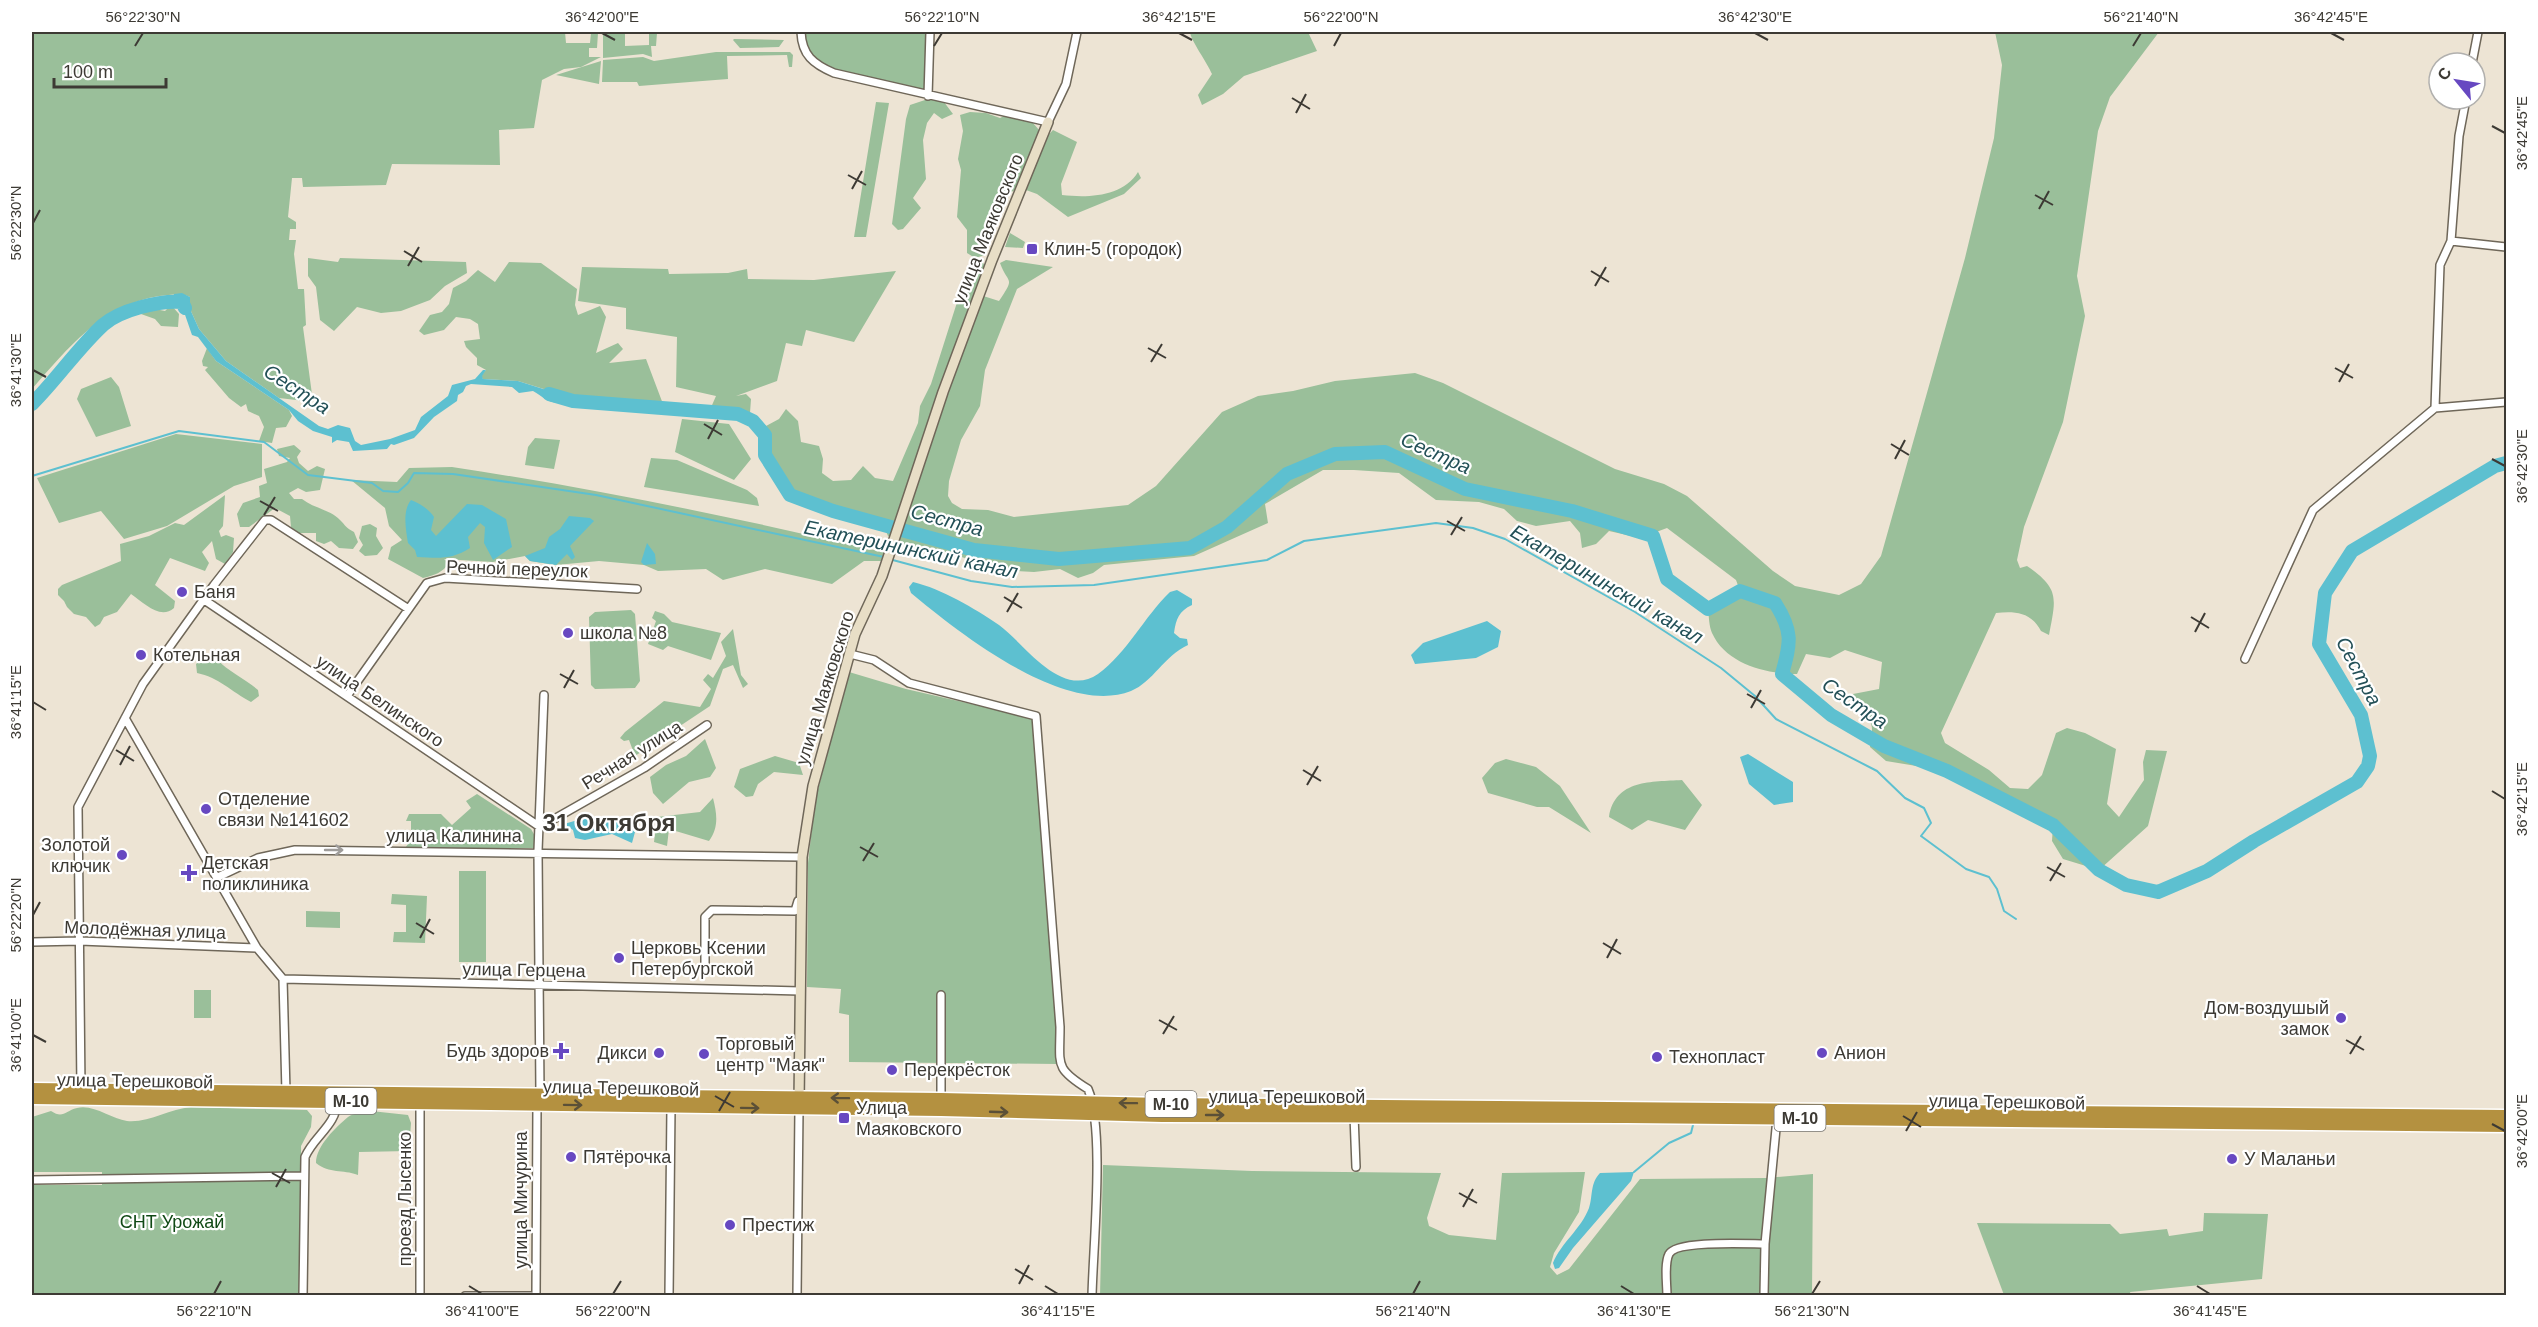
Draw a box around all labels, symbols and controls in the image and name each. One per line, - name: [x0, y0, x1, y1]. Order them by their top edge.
- text: 56°22'30"N: [105, 8, 181, 25]
- text: 36°42'00"E: [565, 8, 639, 25]
- text: 56°22'10"N: [904, 8, 980, 25]
- text: 36°42'15"E: [1142, 8, 1216, 25]
- text: 56°22'00"N: [1303, 8, 1379, 25]
- text: 36°42'30"E: [1718, 8, 1792, 25]
- text: 56°21'40"N: [2103, 8, 2179, 25]
- text: 36°42'45"E: [2294, 8, 2368, 25]
- scale bar: [54, 51, 166, 89]
- north arrow: [2427, 51, 2487, 111]
- text: 100 m: [63, 62, 113, 82]
- text: С: [2434, 64, 2455, 83]
- text: 36°42'45"E: [2513, 96, 2530, 170]
- street label: улица Маяковского: [949, 151, 1027, 307]
- text: 56°22'30"N: [7, 185, 24, 261]
- place label: Клин-5 (городок): [1044, 239, 1182, 259]
- marker: Клин-5 (городок): [1025, 242, 1039, 256]
- text: 36°41'30"E: [7, 333, 24, 407]
- water label: Сестра: [260, 360, 334, 418]
- water label: Сестра: [1398, 428, 1474, 478]
- text: 36°42'30"E: [2513, 429, 2530, 503]
- water label: Сестра: [908, 500, 986, 540]
- water label: Екатерининский канал: [802, 516, 1020, 582]
- water label: Екатерининский канал: [1507, 520, 1707, 648]
- street label: Речной переулок: [446, 557, 588, 581]
- place label: Баня: [194, 582, 236, 602]
- marker: Баня: [175, 585, 189, 599]
- street label: улица Маяковского: [792, 608, 858, 768]
- place label: школа №8: [580, 623, 667, 643]
- marker: школа №8: [561, 626, 575, 640]
- water label: Сестра: [2332, 633, 2386, 709]
- place label: Котельная: [153, 645, 240, 665]
- marker: Котельная: [134, 648, 148, 662]
- street label: улица Белинского: [312, 651, 448, 751]
- text: 36°41'15"E: [7, 665, 24, 739]
- water label: Сестра: [1818, 673, 1892, 733]
- street label: Речная улица: [578, 716, 687, 794]
- text: 36°42'15"E: [2513, 762, 2530, 836]
- place label: Отделение связи №141602: [218, 789, 349, 830]
- marker: Отделение связи №141602: [199, 802, 213, 816]
- district label: 31 Октября: [543, 809, 675, 836]
- street label: улица Калинина: [386, 826, 523, 846]
- place label: Золотой ключик: [41, 835, 110, 876]
- one-way arrow: [324, 845, 344, 856]
- marker: Золотой ключик: [115, 848, 129, 862]
- place label: Детская поликлиника: [202, 853, 310, 894]
- marker: Детская поликлиника: [180, 864, 198, 882]
- text: 56°22'20"N: [7, 877, 24, 953]
- street label: Молодёжная улица: [64, 917, 227, 943]
- place label: Церковь Ксении Петербургской: [631, 938, 766, 979]
- marker: Церковь Ксении Петербургской: [612, 951, 626, 965]
- street label: улица Герцена: [462, 959, 587, 981]
- text: 36°41'00"E: [7, 998, 24, 1072]
- place label: Дом-воздушый замок: [2204, 998, 2329, 1039]
- marker: Дом-воздушый замок: [2334, 1011, 2348, 1025]
- place label: Торговый центр "Маяк": [716, 1034, 825, 1075]
- place label: Будь здоров: [446, 1041, 549, 1061]
- place label: Дикси: [598, 1043, 647, 1063]
- place label: Анион: [1834, 1043, 1886, 1063]
- marker: Будь здоров: [554, 1044, 568, 1058]
- marker: Дикси: [652, 1046, 666, 1060]
- marker: Анион: [1815, 1046, 1829, 1060]
- marker: Торговый центр "Маяк": [697, 1047, 711, 1061]
- place label: Технопласт: [1669, 1047, 1765, 1067]
- marker: Технопласт: [1650, 1050, 1664, 1064]
- place label: Перекрёсток: [904, 1060, 1010, 1080]
- marker: Перекрёсток: [885, 1063, 899, 1077]
- street label: улица Терешковой: [57, 1070, 213, 1092]
- street label: улица Терешковой: [543, 1077, 699, 1099]
- street label: улица Терешковой: [1209, 1087, 1365, 1107]
- road number: М-10: [326, 1088, 376, 1114]
- road number: М-10: [1146, 1091, 1196, 1117]
- street label: улица Терешковой: [1929, 1091, 2085, 1113]
- one-way arrow: [831, 1092, 851, 1103]
- text: 36°42'00"E: [2513, 1094, 2530, 1168]
- place label: Улица Маяковского: [856, 1098, 962, 1139]
- one-way arrow: [1118, 1098, 1138, 1109]
- one-way arrow: [562, 1099, 582, 1111]
- one-way arrow: [740, 1102, 760, 1114]
- road number: М-10: [1774, 1105, 1826, 1131]
- one-way arrow: [989, 1106, 1009, 1117]
- one-way arrow: [1204, 1109, 1224, 1121]
- marker: Улица Маяковского: [837, 1111, 851, 1125]
- street label: улица Мичурина: [511, 1130, 531, 1269]
- street label: проезд Лысенко: [395, 1132, 415, 1266]
- place label: Пятёрочка: [583, 1147, 672, 1167]
- place label: У Маланьи: [2244, 1149, 2336, 1169]
- marker: Пятёрочка: [564, 1150, 578, 1164]
- marker: У Маланьи: [2225, 1152, 2239, 1166]
- park label: СНТ Урожай: [120, 1212, 224, 1232]
- place label: Престиж: [742, 1215, 814, 1235]
- marker: Престиж: [723, 1218, 737, 1232]
- text: 56°22'10"N: [176, 1302, 252, 1319]
- text: 36°41'00"E: [445, 1302, 519, 1319]
- text: 56°22'00"N: [575, 1302, 651, 1319]
- text: 36°41'15"E: [1021, 1302, 1095, 1319]
- text: 56°21'40"N: [1375, 1302, 1451, 1319]
- text: 36°41'30"E: [1597, 1302, 1671, 1319]
- text: 56°21'30"N: [1774, 1302, 1850, 1319]
- text: 36°41'45"E: [2173, 1302, 2247, 1319]

